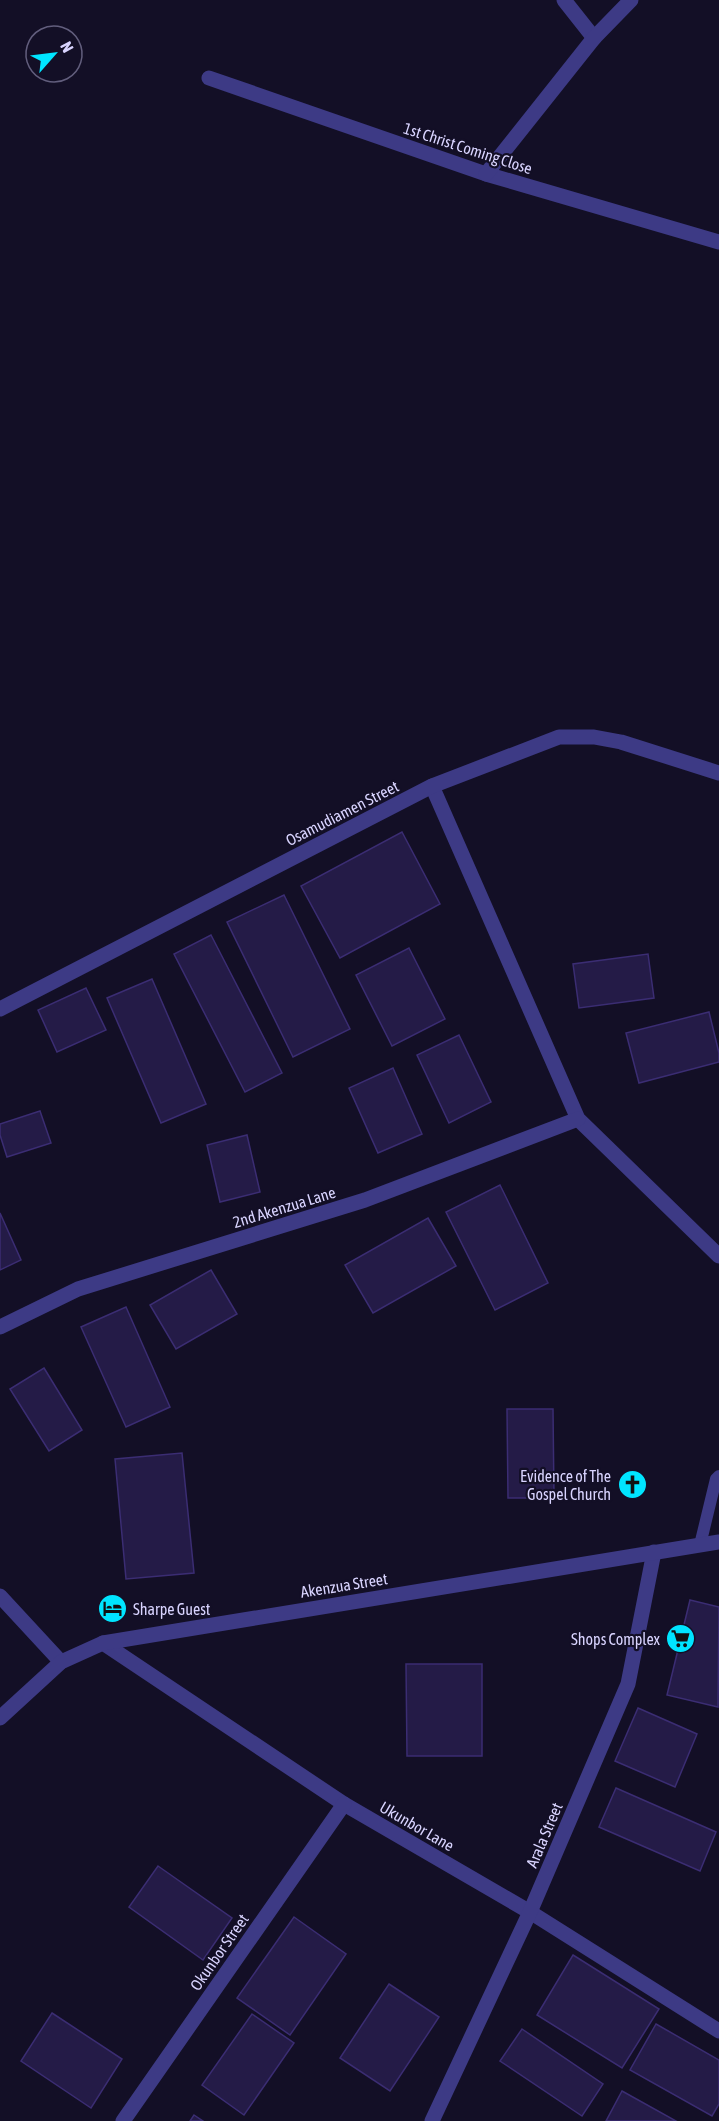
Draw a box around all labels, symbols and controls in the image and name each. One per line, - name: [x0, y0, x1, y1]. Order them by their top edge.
- north arrow: [24, 24, 84, 84]
- text: N: [57, 39, 77, 55]
- street label: 1st Christ Coming Close: [401, 119, 535, 178]
- street label: Osamudiamen Street: [283, 777, 402, 849]
- street label: 2nd Akenzua Lane: [230, 1183, 338, 1231]
- place label: Evidence of The Gospel Church: [520, 1467, 611, 1504]
- church icon: Evidence of The Gospel Church: [616, 1469, 648, 1501]
- street label: Akenzua Street: [299, 1569, 389, 1601]
- hotel icon: Sharpe Guest: [96, 1593, 128, 1625]
- place label: Sharpe Guest: [133, 1600, 211, 1619]
- supermarket icon: Shops Complex: [665, 1623, 697, 1655]
- place label: Shops Complex: [571, 1630, 661, 1649]
- street label: Ukunbor Lane: [377, 1798, 457, 1854]
- street label: Arala Street: [522, 1800, 566, 1870]
- street label: Okunbor Street: [186, 1910, 252, 1994]

